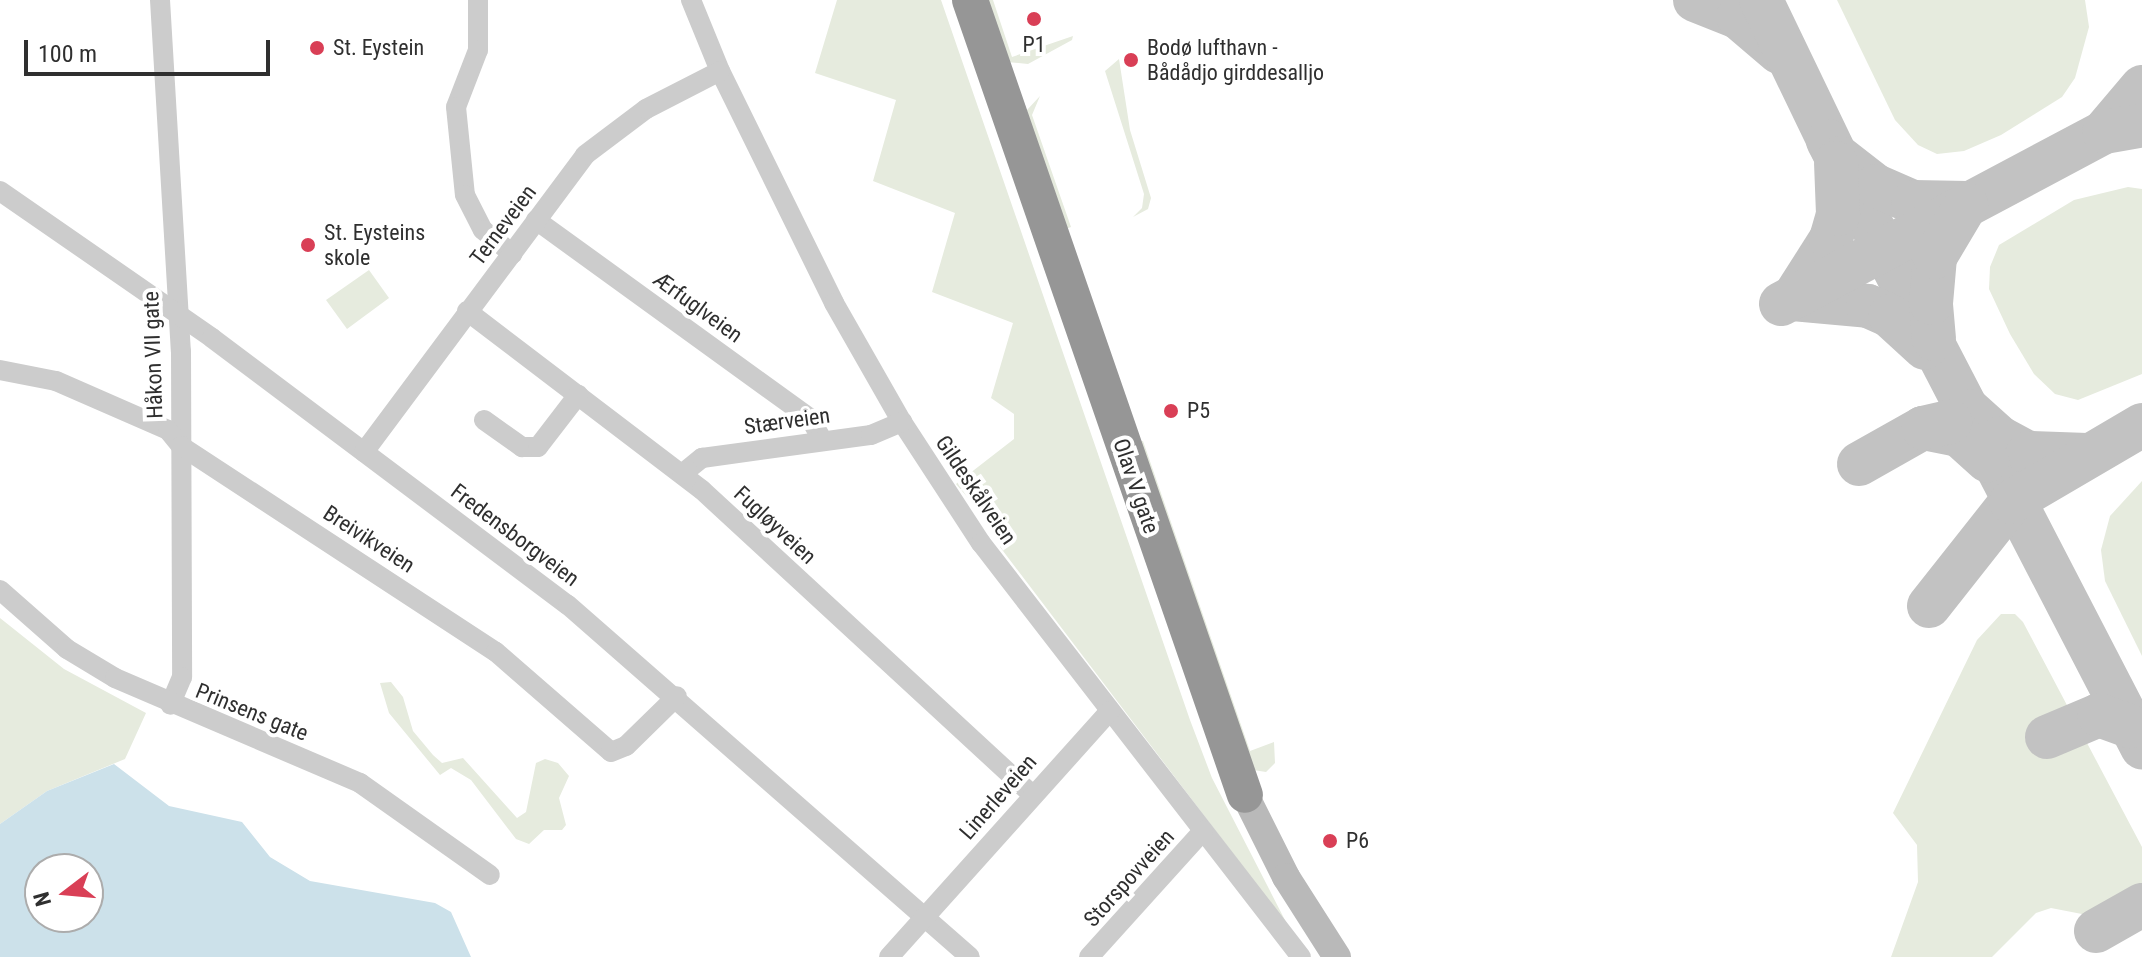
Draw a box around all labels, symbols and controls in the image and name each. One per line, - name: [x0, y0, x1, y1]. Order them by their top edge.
- marker: P1: [1025, 10, 1043, 28]
- scale bar: [28, 24, 274, 74]
- place label: P1: [1022, 32, 1046, 58]
- place label: Bodø lufthavn - Bådådjo girddesalljo: [1147, 34, 1324, 86]
- place label: St. Eystein: [333, 35, 424, 61]
- marker: St. Eystein: [308, 39, 326, 57]
- text: 100 m: [38, 40, 97, 68]
- marker: Bodø lufthavn - Bådådjo girddesalljo: [1122, 51, 1140, 69]
- street label: Terneveien: [464, 180, 542, 270]
- place label: St. Eysteins skole: [324, 219, 425, 270]
- marker: St. Eysteins skole: [299, 236, 317, 254]
- street label: Ærfuglveien: [648, 266, 748, 348]
- street label: Håkon VII gate: [138, 291, 168, 419]
- place label: P5: [1187, 398, 1210, 424]
- street label: Stærveien: [742, 402, 832, 440]
- marker: P5: [1162, 402, 1180, 420]
- street label: Gildeskålveien: [930, 431, 1022, 549]
- street label: Olav V gate: [1107, 435, 1165, 537]
- street label: Fredensborgveien: [446, 478, 584, 592]
- street label: Fugløyveien: [728, 480, 822, 570]
- street label: Breivikveien: [318, 500, 420, 578]
- street label: Prinsens gate: [192, 677, 312, 747]
- street label: Linerleveien: [954, 749, 1042, 845]
- street label: Storspovveien: [1078, 824, 1180, 932]
- place label: P6: [1346, 828, 1369, 854]
- marker: P6: [1321, 832, 1339, 850]
- north arrow: [24, 853, 104, 933]
- text: N: [28, 889, 56, 909]

